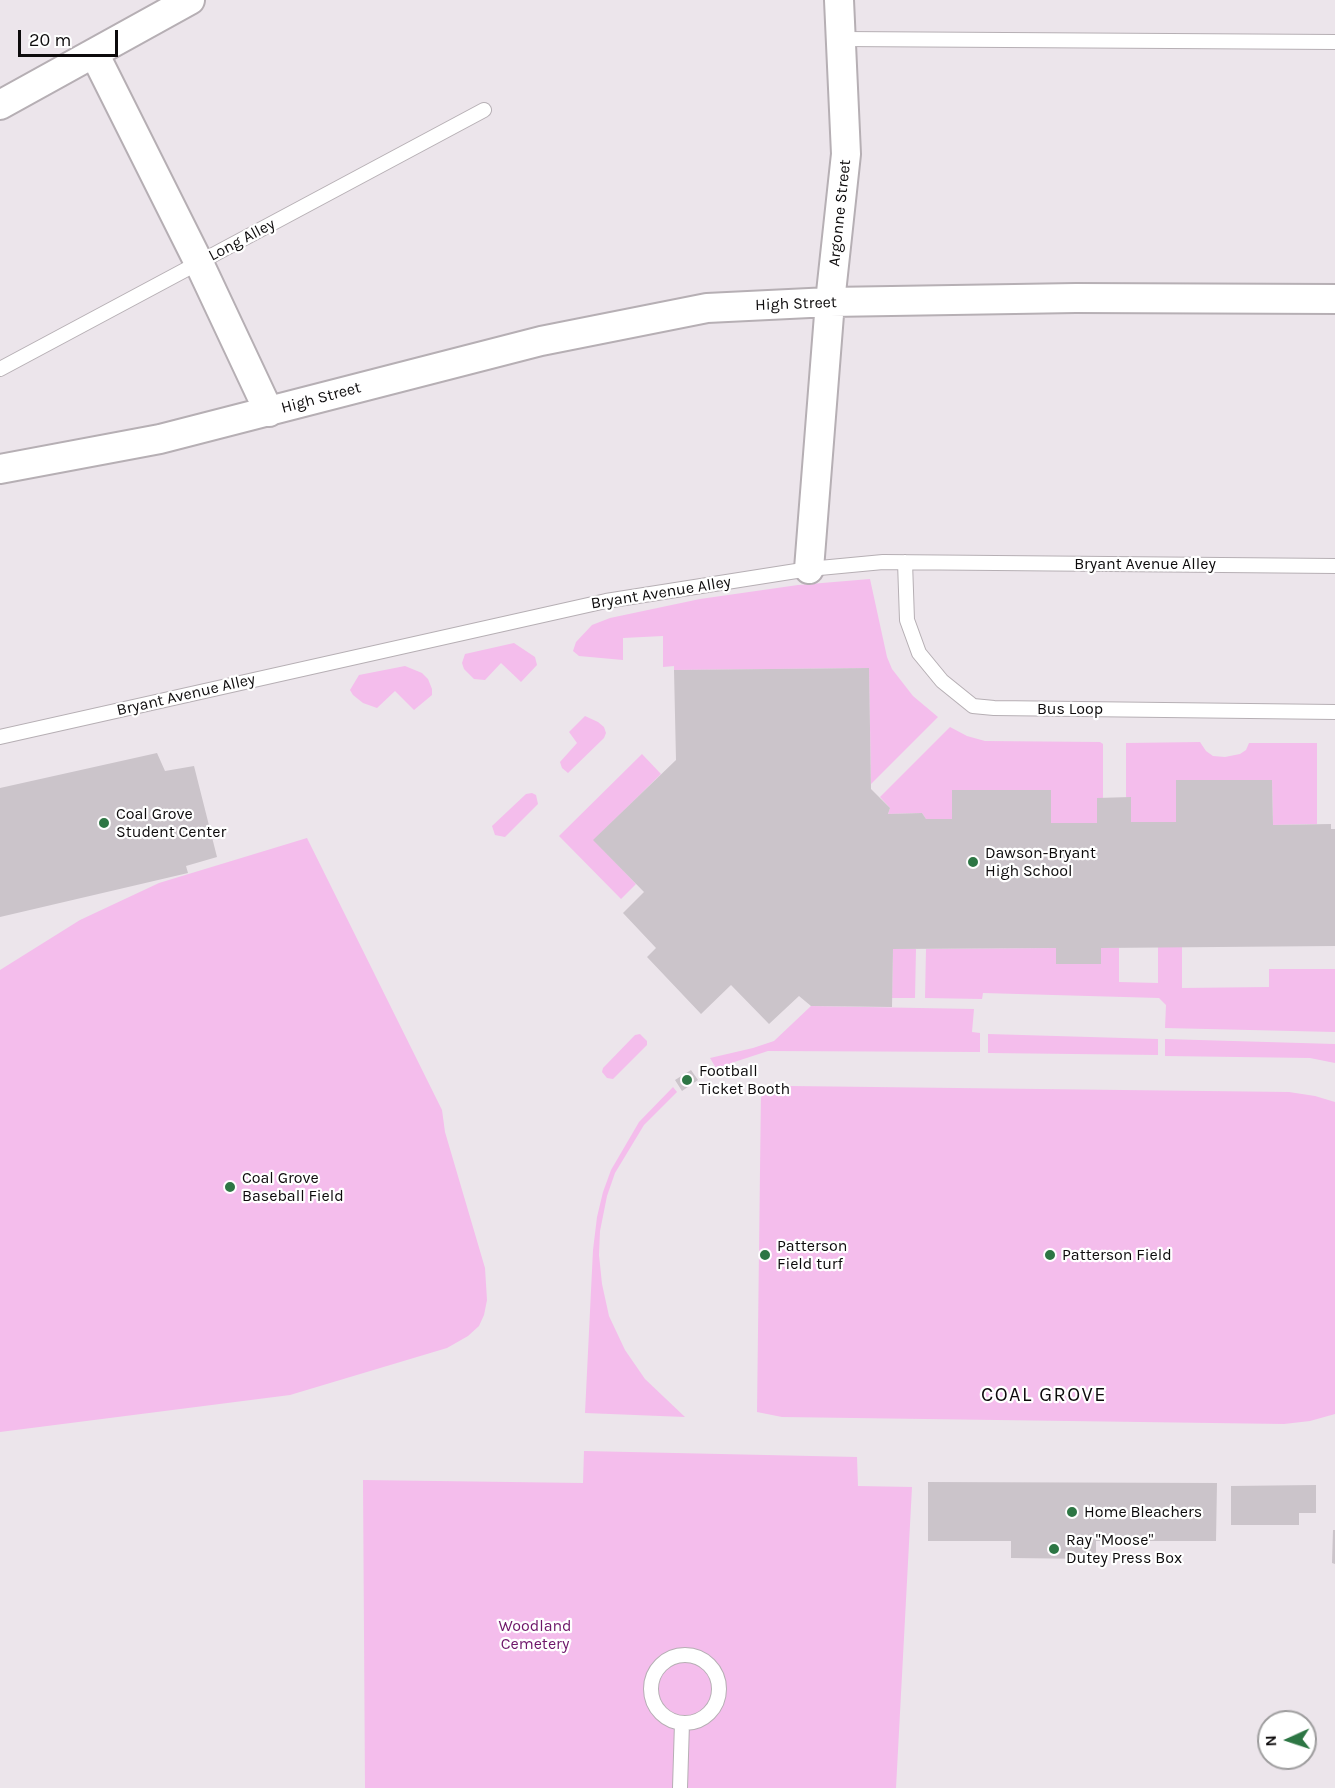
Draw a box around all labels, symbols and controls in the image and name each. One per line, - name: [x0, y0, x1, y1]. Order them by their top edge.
- scale bar: [21, 18, 122, 56]
- text: 20 m: [29, 29, 71, 51]
- street label: Argonne Street: [825, 158, 855, 268]
- street label: Long Alley: [205, 214, 279, 266]
- street label: High Street: [755, 293, 837, 315]
- street label: High Street: [279, 378, 363, 418]
- street label: Bryant Avenue Alley: [1074, 554, 1216, 574]
- street label: Bryant Avenue Alley: [590, 572, 732, 614]
- street label: Bryant Avenue Alley: [115, 670, 257, 720]
- street label: Bus Loop: [1037, 699, 1103, 719]
- place label: Coal Grove Student Center: [116, 804, 226, 842]
- marker: Coal Grove Student Center: [97, 816, 111, 830]
- place label: Dawson-Bryant High School: [985, 843, 1096, 881]
- marker: Dawson-Bryant High School: [966, 855, 980, 869]
- place label: Football Ticket Booth: [699, 1061, 790, 1099]
- marker: Football Ticket Booth: [680, 1073, 694, 1087]
- place label: Coal Grove Baseball Field: [242, 1168, 344, 1206]
- marker: Coal Grove Baseball Field: [223, 1180, 237, 1194]
- place label: Patterson Field turf: [777, 1236, 848, 1274]
- place label: Patterson Field: [1062, 1245, 1172, 1265]
- marker: Patterson Field turf: [758, 1248, 772, 1262]
- marker: Patterson Field: [1043, 1248, 1057, 1262]
- district label: COAL GROVE: [981, 1383, 1107, 1407]
- place label: Home Bleachers: [1084, 1502, 1202, 1522]
- marker: Home Bleachers: [1065, 1505, 1079, 1519]
- place label: Ray "Moose" Dutey Press Box: [1066, 1530, 1182, 1568]
- marker: Ray "Moose" Dutey Press Box: [1047, 1542, 1061, 1556]
- park label: Woodland Cemetery: [498, 1616, 572, 1654]
- north arrow: [1257, 1710, 1317, 1770]
- text: N: [1261, 1735, 1280, 1747]

